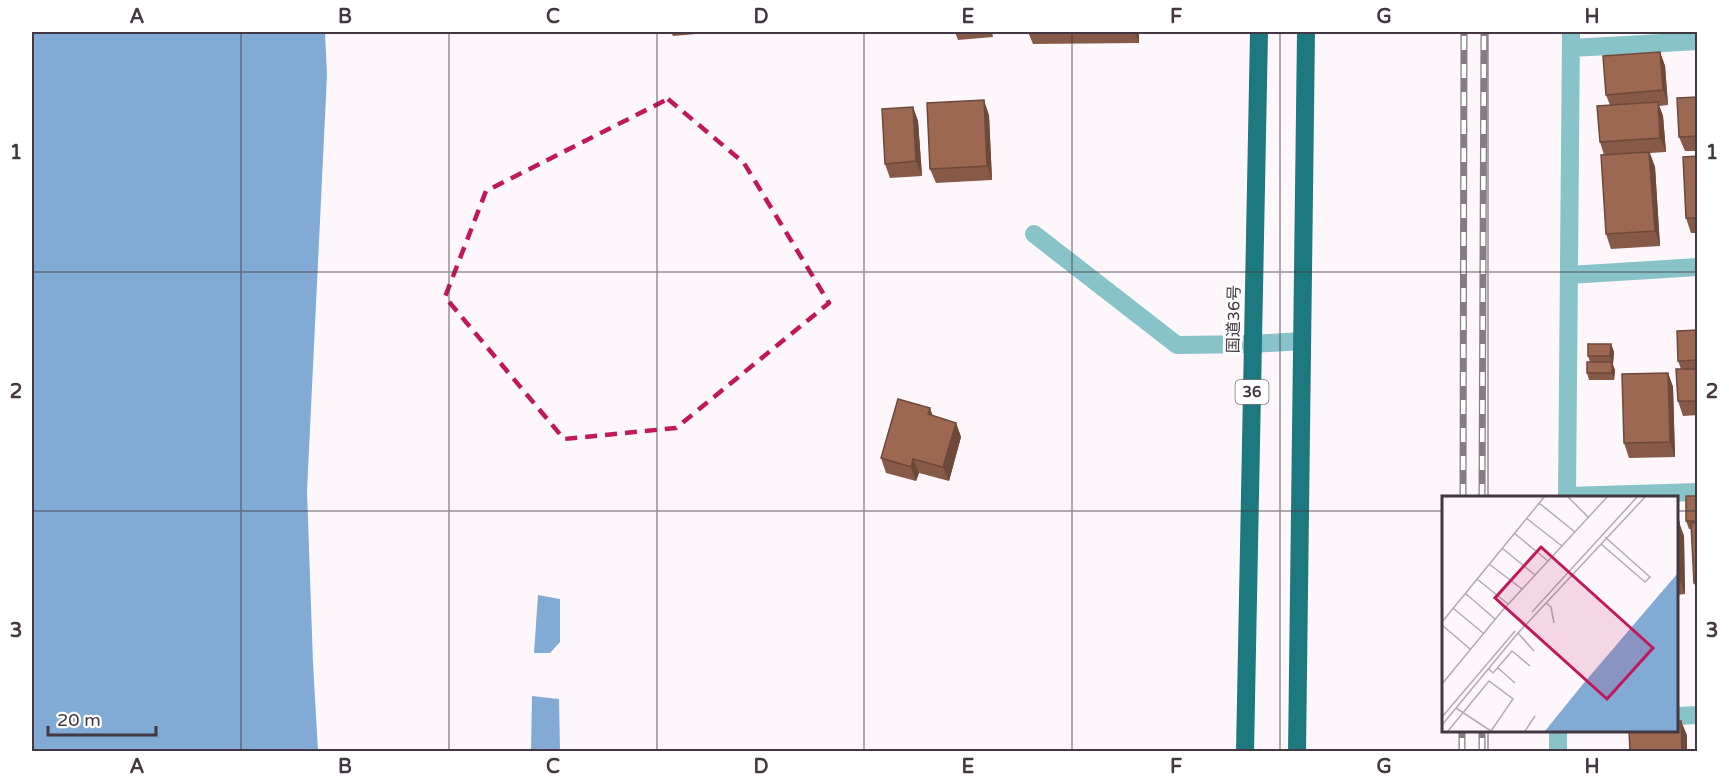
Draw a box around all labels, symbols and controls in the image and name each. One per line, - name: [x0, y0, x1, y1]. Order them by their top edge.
- text: A: [130, 5, 145, 29]
- text: B: [338, 5, 352, 29]
- text: C: [546, 5, 560, 29]
- text: D: [753, 5, 769, 29]
- text: E: [962, 5, 975, 29]
- text: F: [1170, 5, 1182, 29]
- text: G: [1376, 5, 1392, 29]
- text: H: [1584, 5, 1600, 29]
- text: 1: [10, 141, 22, 165]
- text: 1: [1706, 141, 1718, 165]
- street label: 国道36号: [1223, 285, 1245, 353]
- text: 2: [10, 380, 22, 404]
- road number: 36: [1236, 380, 1268, 404]
- text: 2: [1706, 380, 1718, 404]
- inset map: [1442, 496, 1678, 732]
- text: 3: [10, 619, 22, 643]
- text: 3: [1706, 619, 1718, 643]
- scale bar: [48, 699, 156, 737]
- text: 20 m: [57, 709, 101, 731]
- text: A: [130, 755, 145, 779]
- text: B: [338, 755, 352, 779]
- text: C: [546, 755, 560, 779]
- text: D: [753, 755, 769, 779]
- text: E: [962, 755, 975, 779]
- text: F: [1170, 755, 1182, 779]
- text: G: [1376, 755, 1392, 779]
- text: H: [1584, 755, 1600, 779]

